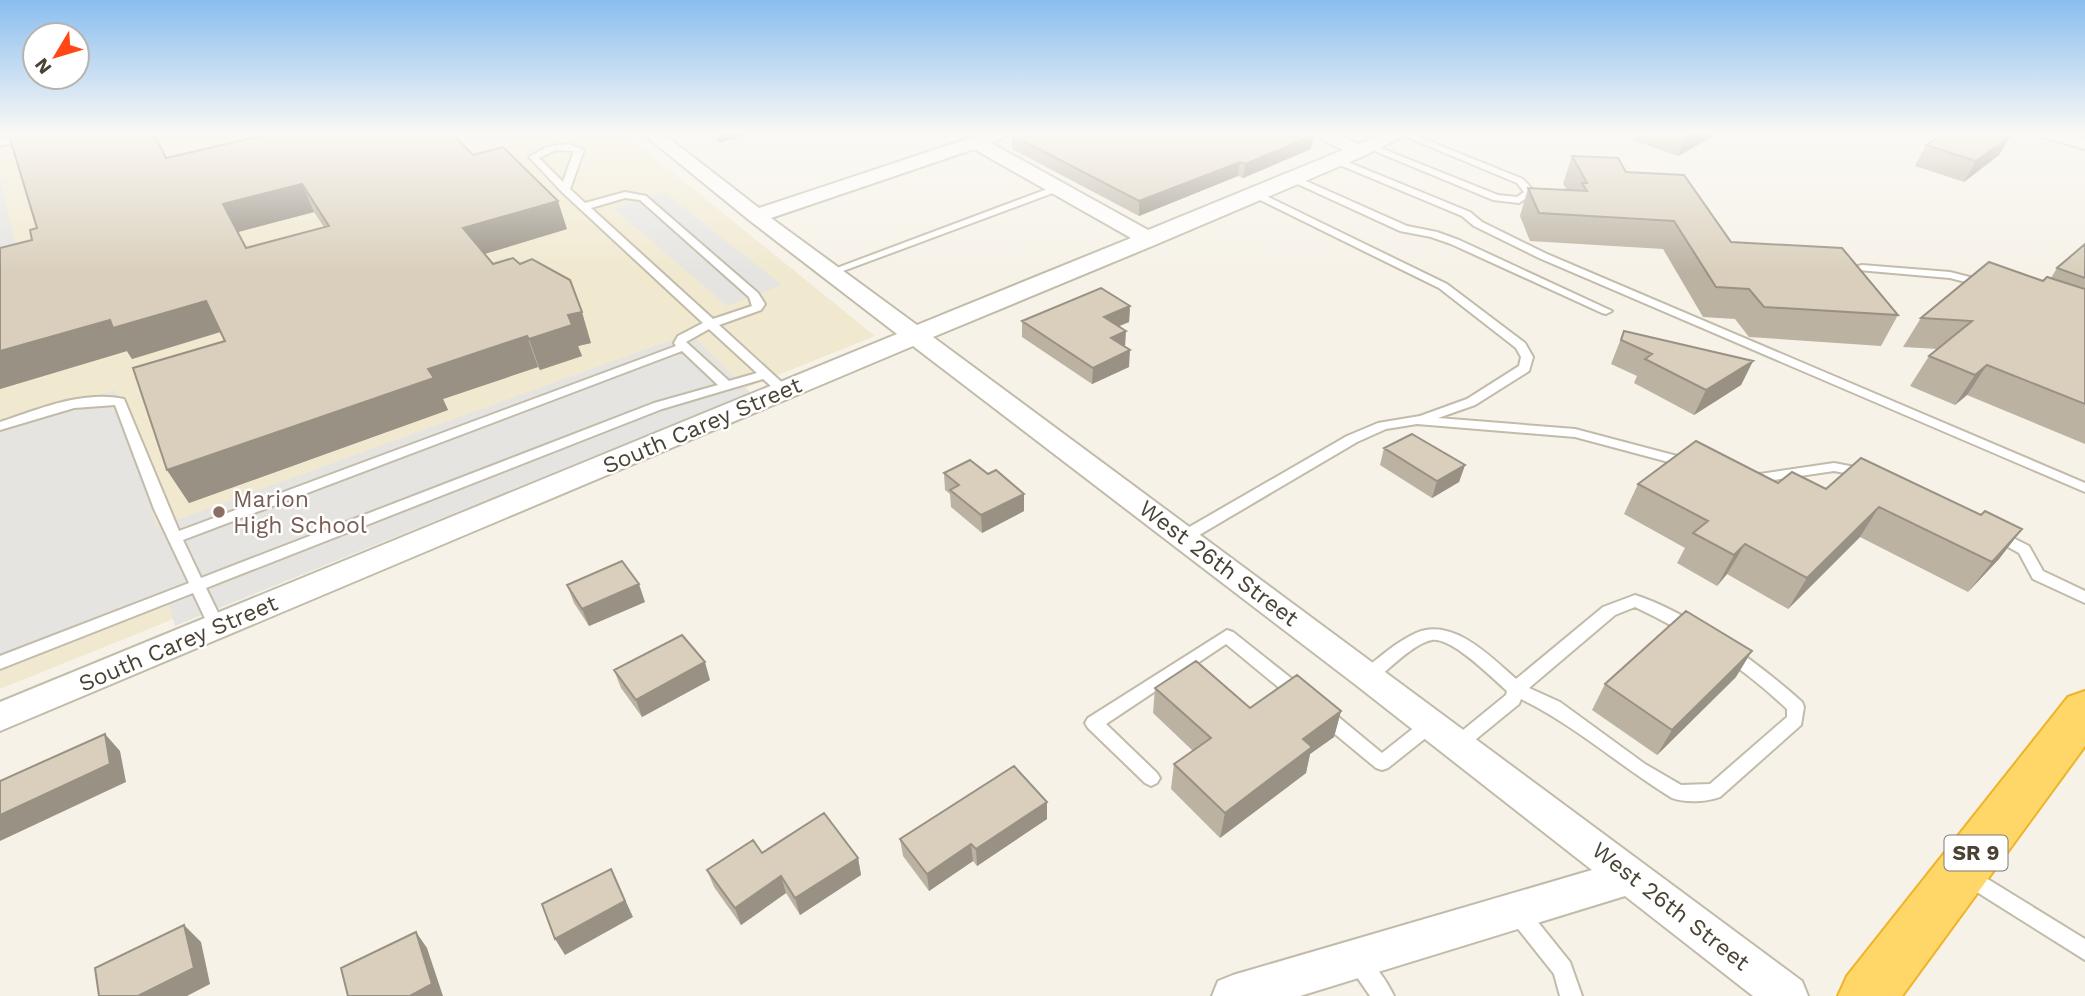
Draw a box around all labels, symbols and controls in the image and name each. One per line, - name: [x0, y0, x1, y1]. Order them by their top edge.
- north arrow: [21, 21, 91, 91]
- text: N: [30, 54, 56, 79]
- street label: South Carey Street: [599, 371, 806, 480]
- place label: Marion High School: [233, 486, 367, 539]
- street label: West 26th Street: [1134, 495, 1304, 632]
- marker: Marion High School: [211, 504, 227, 520]
- street label: South Carey Street: [75, 589, 282, 698]
- street label: West 26th Street: [1587, 836, 1755, 977]
- road number: SR 9: [1944, 836, 2008, 870]

